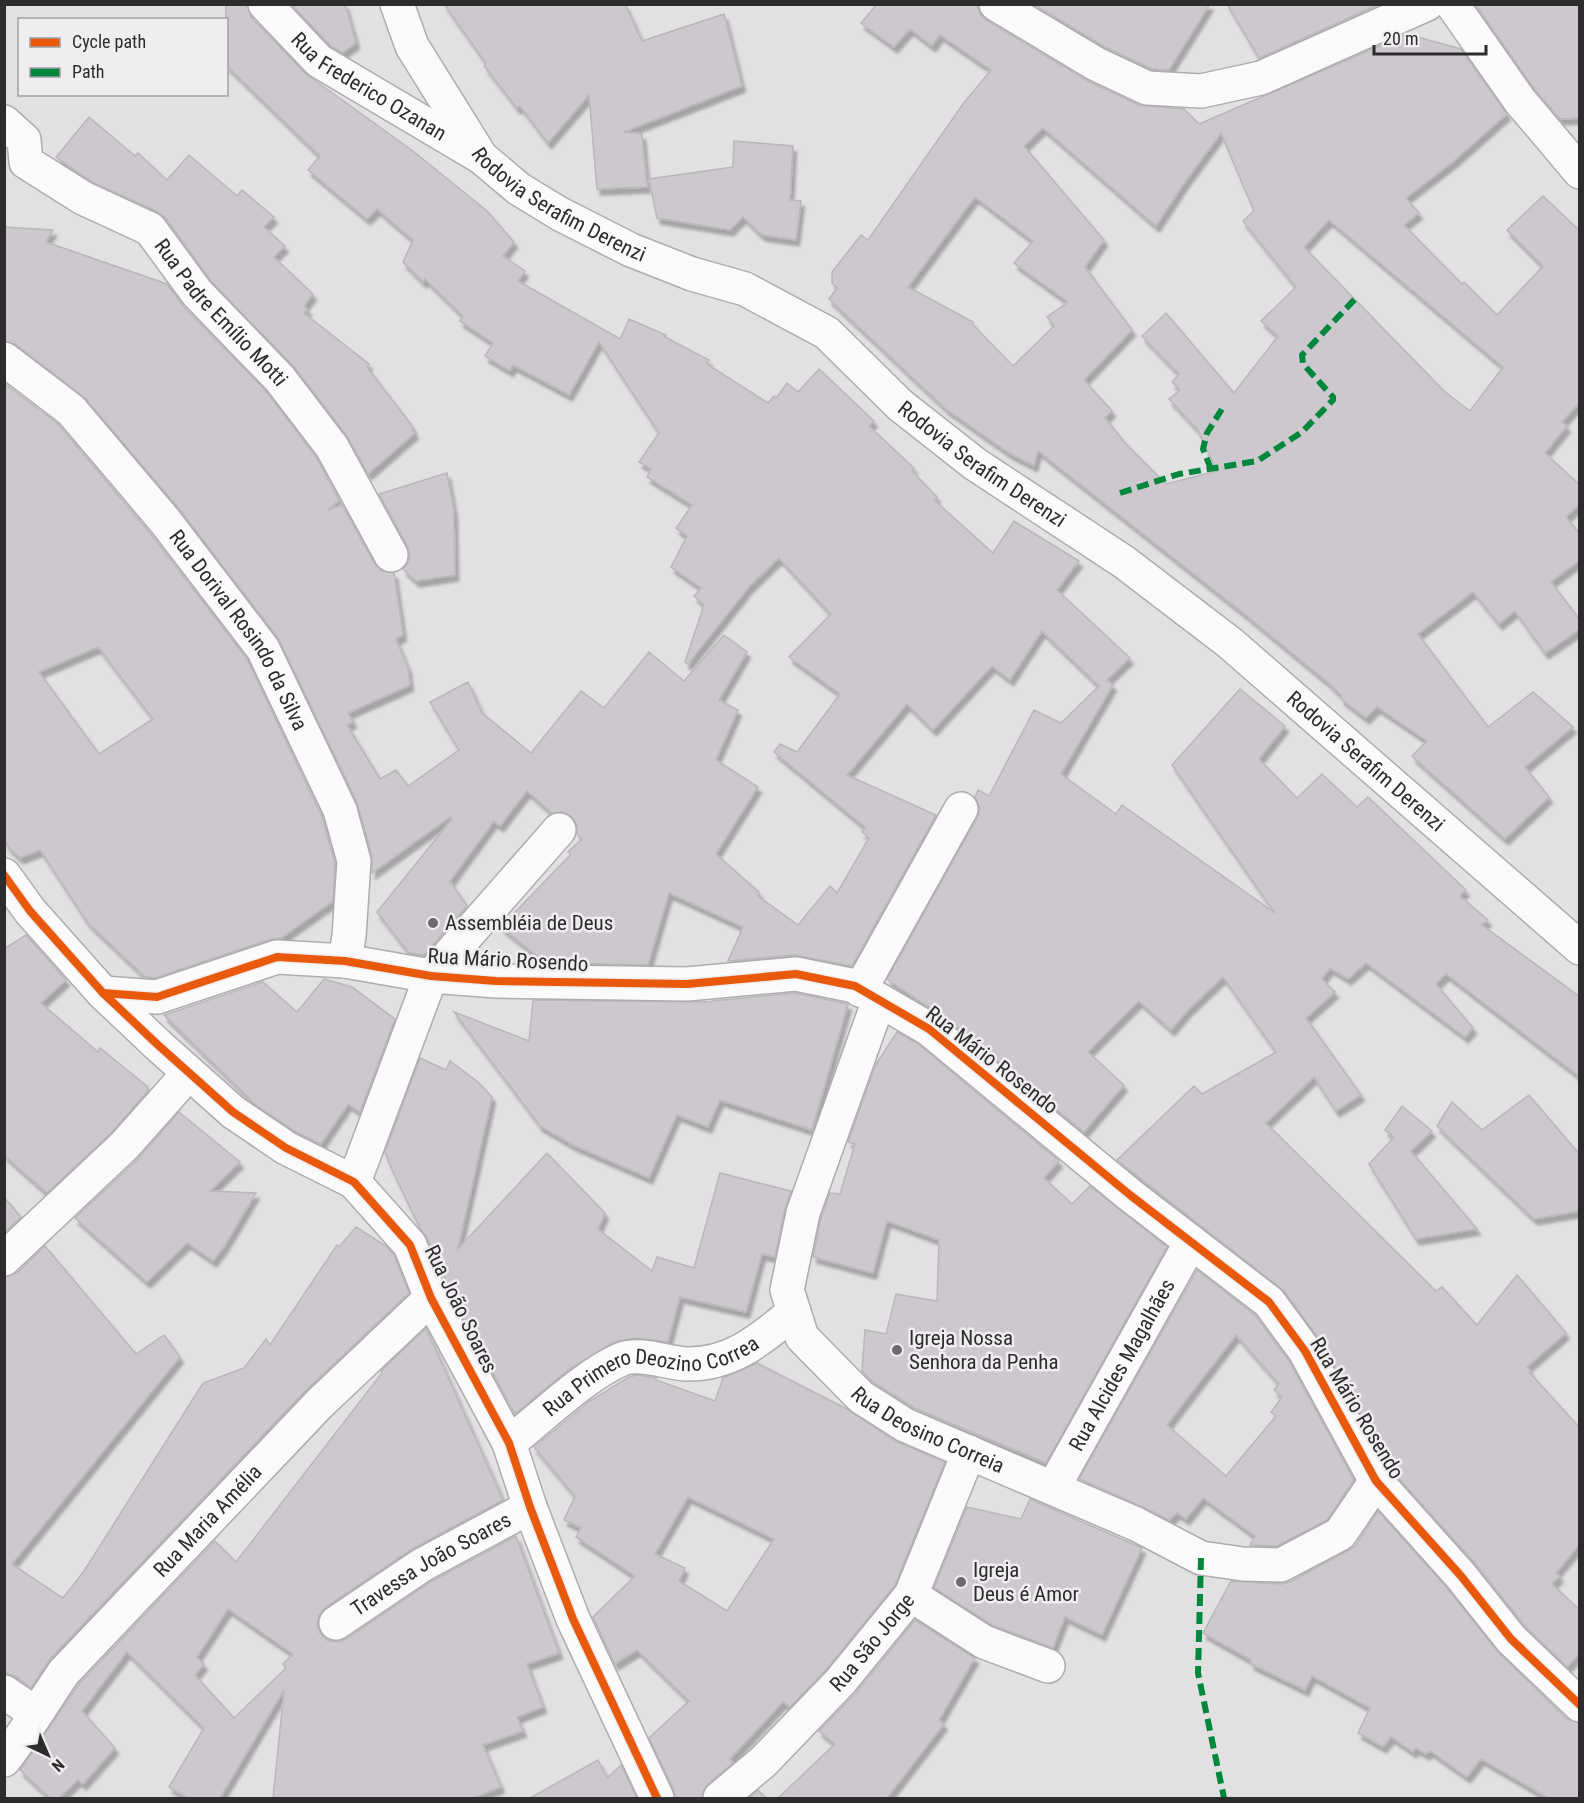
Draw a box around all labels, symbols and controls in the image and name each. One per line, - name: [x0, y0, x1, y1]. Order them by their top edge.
- legend: [18, 18, 228, 96]
- scale bar: [1374, 18, 1486, 56]
- street label: Rua Frederico Ozanan: [286, 27, 451, 146]
- text: 20 m: [1383, 28, 1418, 49]
- text: Cycle path: [72, 31, 146, 52]
- text: Path: [72, 61, 105, 82]
- street label: Rodovia Serafim Derenzi: [466, 143, 649, 267]
- street label: Rua Padre Emílio Motti: [149, 234, 293, 391]
- street label: Rodovia Serafim Derenzi: [893, 396, 1070, 532]
- street label: Rua Dorival Rosindo da Silva: [164, 525, 312, 734]
- street label: Rodovia Serafim Derenzi: [1282, 686, 1449, 836]
- place label: Assembléia de Deus: [445, 911, 613, 935]
- marker: Assembléia de Deus: [426, 916, 440, 930]
- street label: Rua Mário Rosendo: [427, 944, 589, 976]
- street label: Rua Mário Rosendo: [921, 1001, 1063, 1119]
- street label: Rua João Soares: [420, 1241, 502, 1377]
- street label: Rua Alcides Magalhães: [1064, 1275, 1180, 1455]
- place label: Igreja Nossa Senhora da Penha: [909, 1326, 1058, 1374]
- street label: Rua Primero Deozino Correa: [538, 1331, 763, 1421]
- street label: Rua Mário Rosendo: [1305, 1333, 1409, 1483]
- marker: Igreja Nossa Senhora da Penha: [890, 1343, 904, 1357]
- street label: Rua Deosino Correia: [846, 1382, 1008, 1478]
- street label: Rua Maria Amélia: [149, 1460, 267, 1582]
- street label: Travessa João Soares: [347, 1507, 515, 1621]
- place label: Igreja Deus é Amor: [973, 1558, 1079, 1606]
- marker: Igreja Deus é Amor: [954, 1575, 968, 1589]
- street label: Rua São Jorge: [825, 1589, 919, 1697]
- north arrow: [18, 1725, 78, 1785]
- text: N: [48, 1755, 68, 1776]

